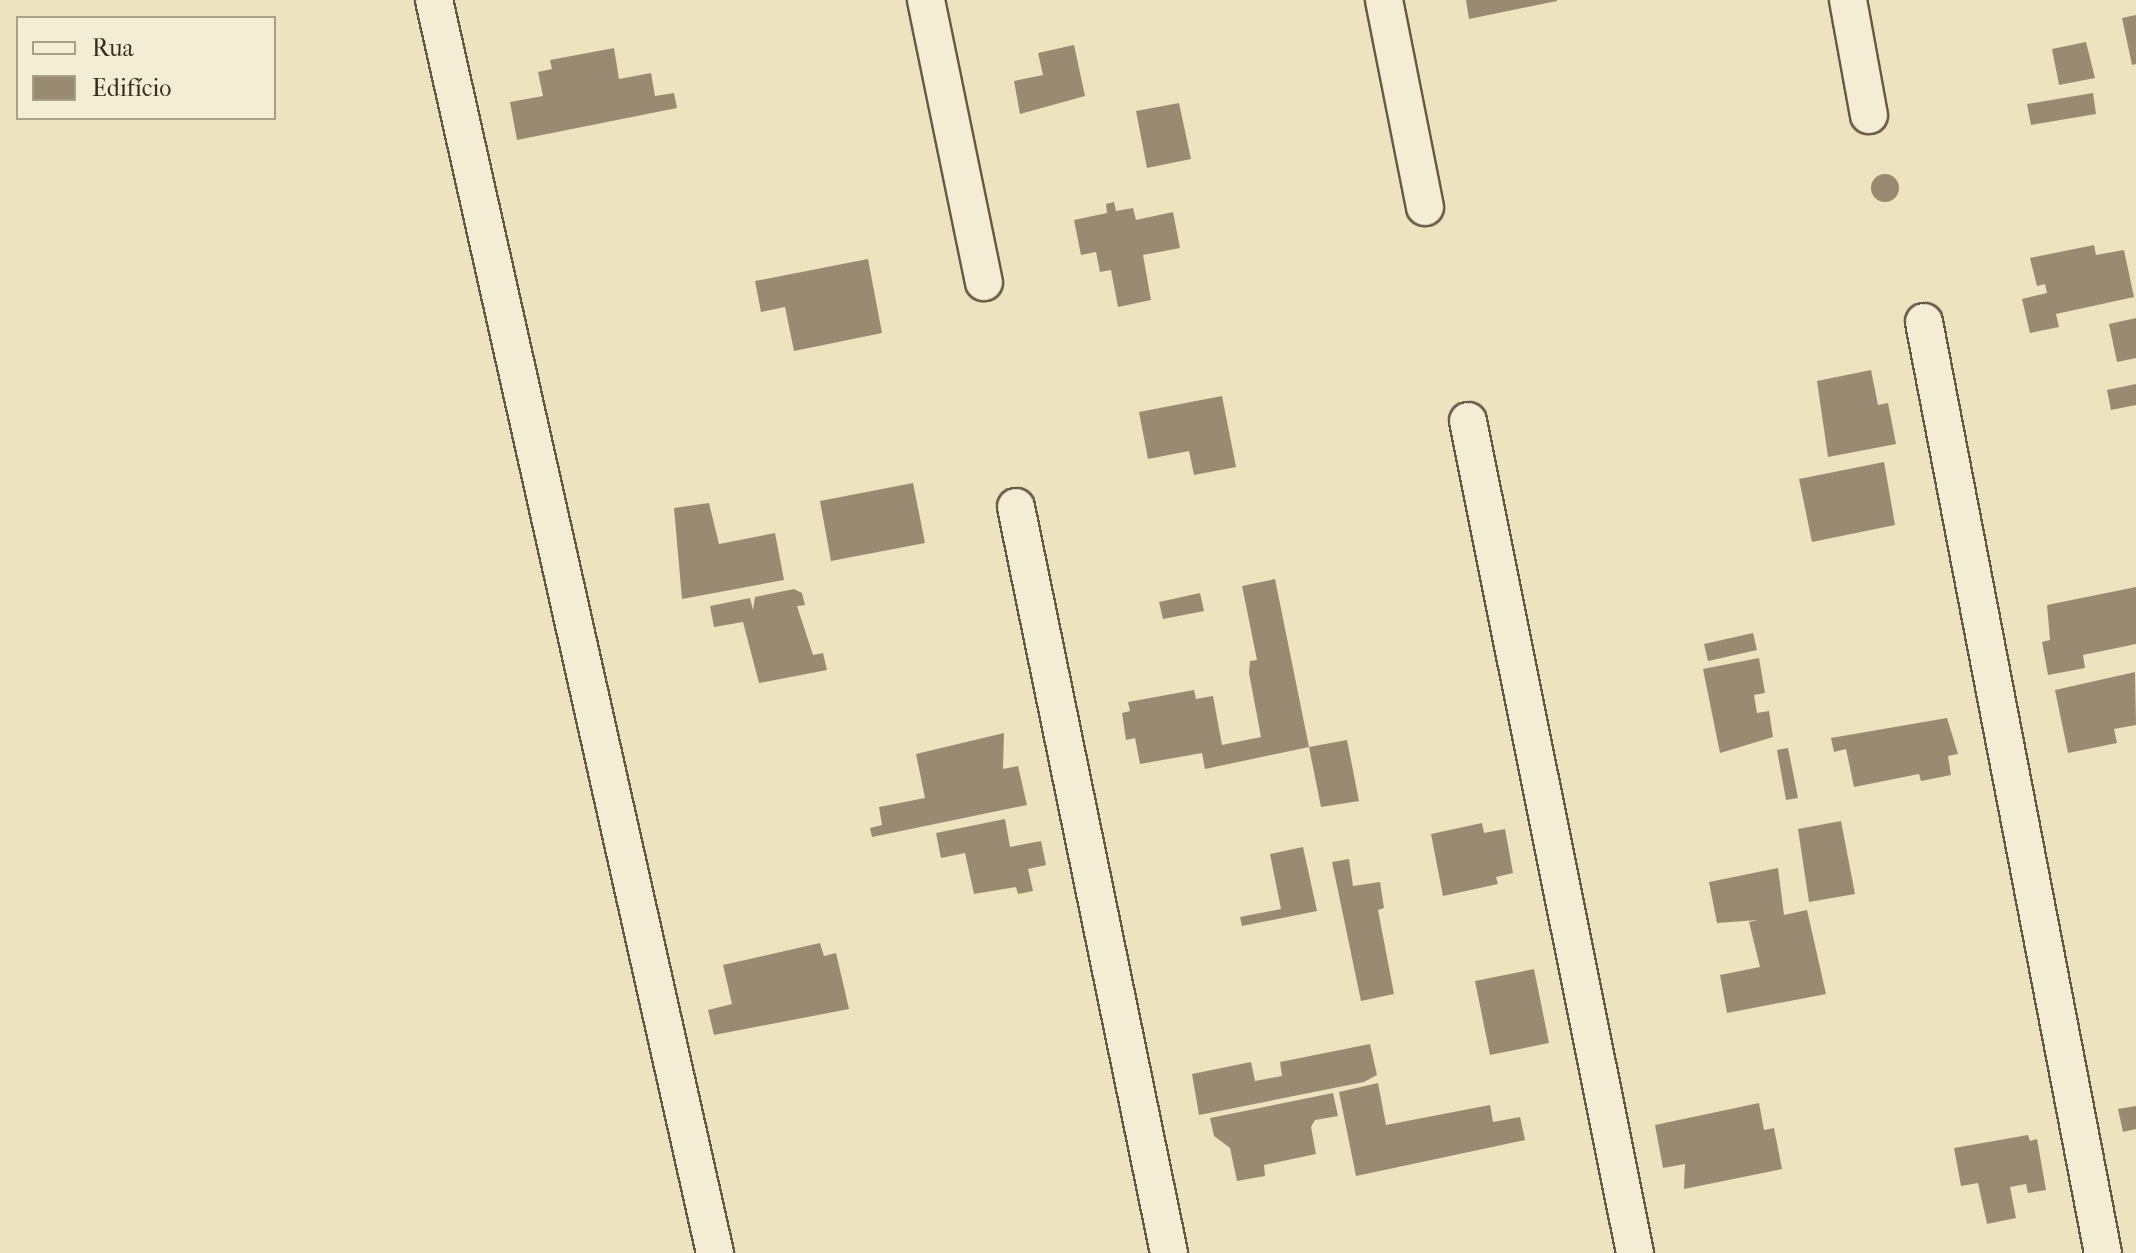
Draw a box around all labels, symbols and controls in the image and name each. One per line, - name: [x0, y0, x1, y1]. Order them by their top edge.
- legend: [16, 16, 276, 120]
- text: Rua: [92, 34, 134, 62]
- text: Edifício: [92, 74, 171, 102]

